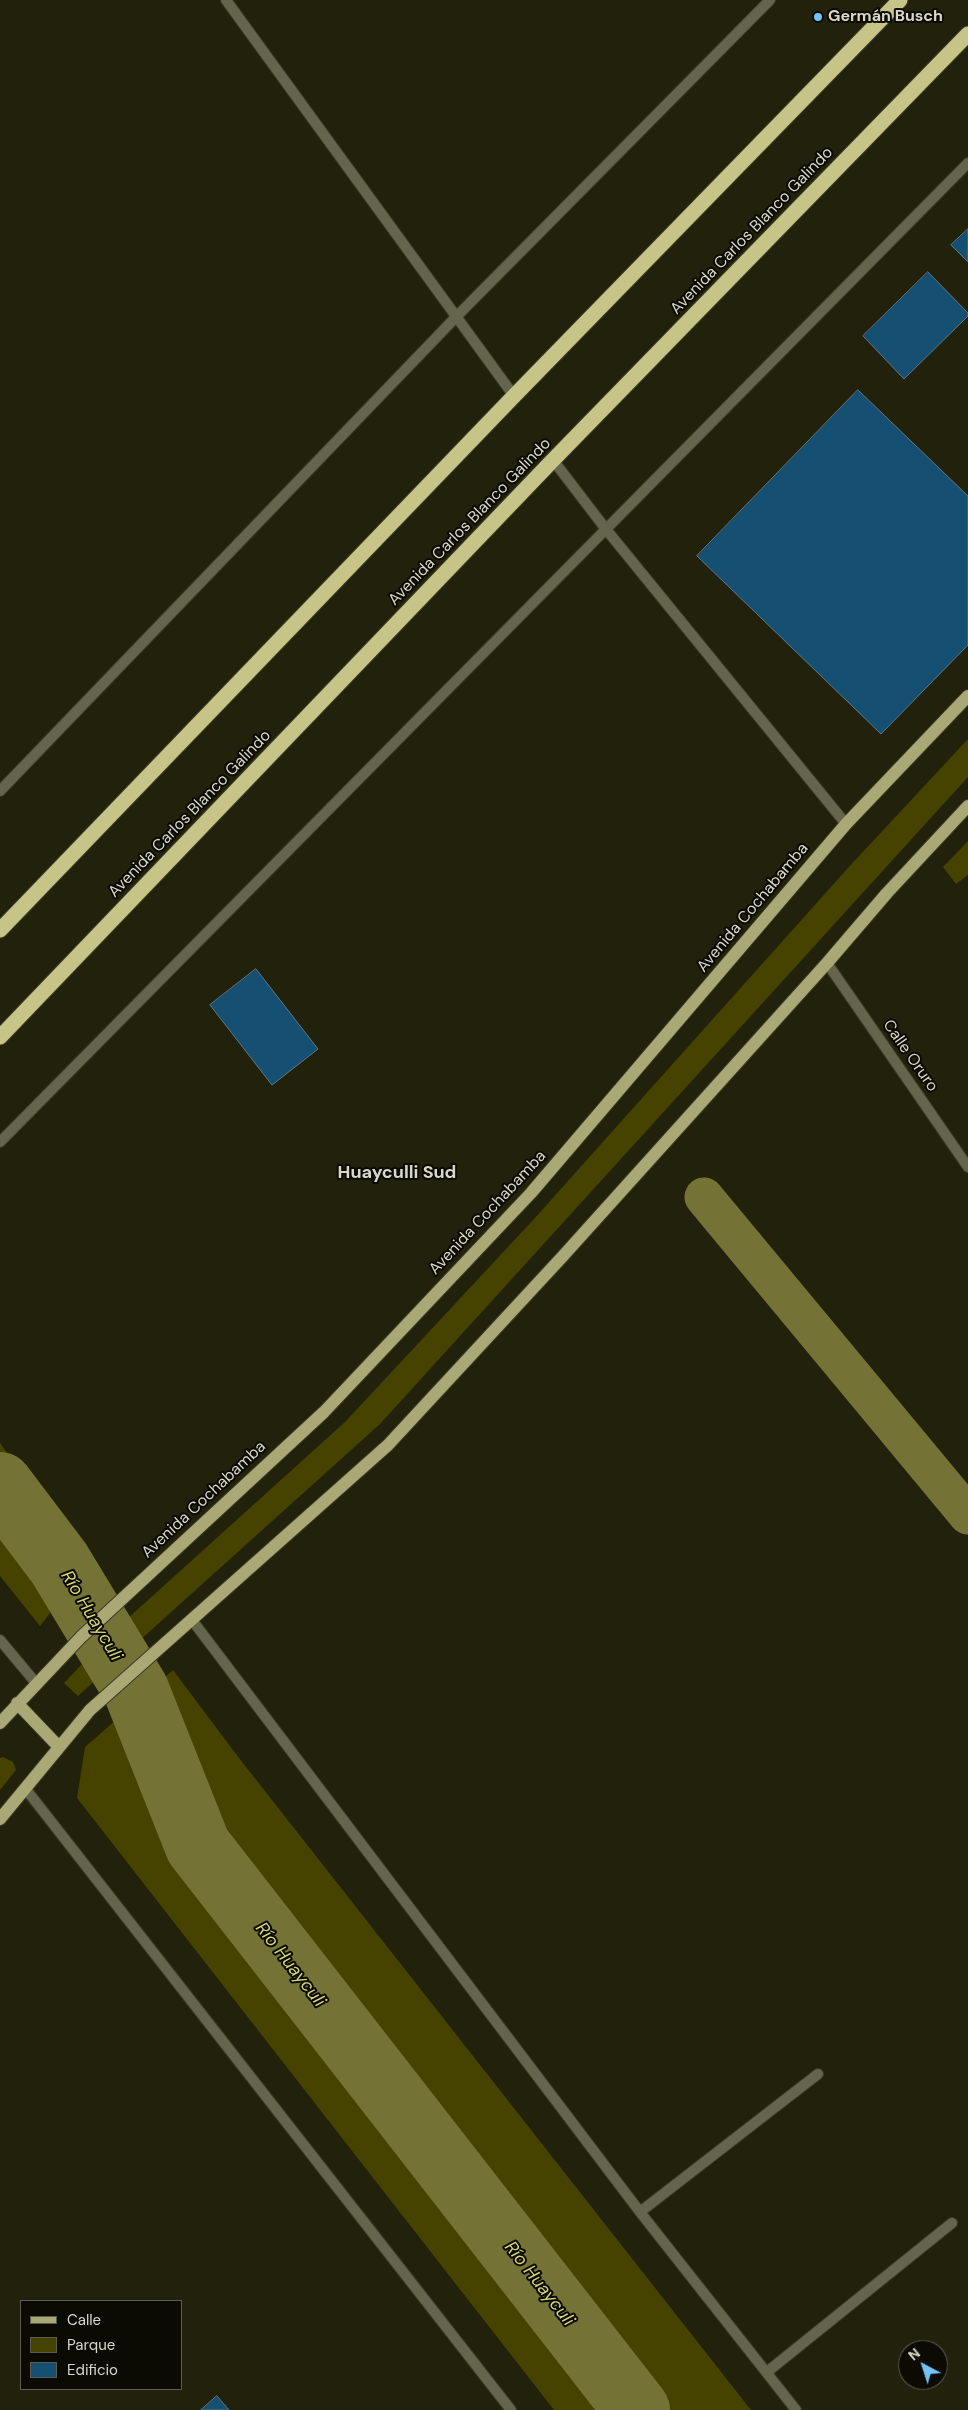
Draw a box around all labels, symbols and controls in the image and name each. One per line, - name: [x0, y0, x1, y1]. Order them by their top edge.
- place label: Germán Busch: [828, 7, 943, 27]
- marker: Germán Busch: [812, 11, 824, 23]
- street label: Avenida Carlos Blanco Galindo: [667, 143, 837, 319]
- street label: Avenida Carlos Blanco Galindo: [385, 434, 555, 610]
- street label: Avenida Carlos Blanco Galindo: [105, 726, 275, 902]
- street label: Avenida Cochabamba: [693, 840, 813, 976]
- street label: Calle Oruro: [878, 1016, 942, 1096]
- street label: Avenida Cochabamba: [426, 1147, 550, 1279]
- district label: Huayculli Sud: [338, 1162, 456, 1184]
- street label: Avenida Cochabamba: [138, 1438, 270, 1562]
- water label: Río Huayculi: [56, 1567, 126, 1665]
- water label: Río Huayculi: [250, 1918, 330, 2012]
- water label: Río Huayculi: [499, 2237, 579, 2331]
- legend: [20, 2300, 182, 2390]
- text: Calle: [67, 2310, 101, 2330]
- text: Parque: [67, 2335, 115, 2355]
- north arrow: [898, 2340, 948, 2390]
- text: N: [904, 2344, 924, 2364]
- text: Edificio: [67, 2360, 118, 2380]

